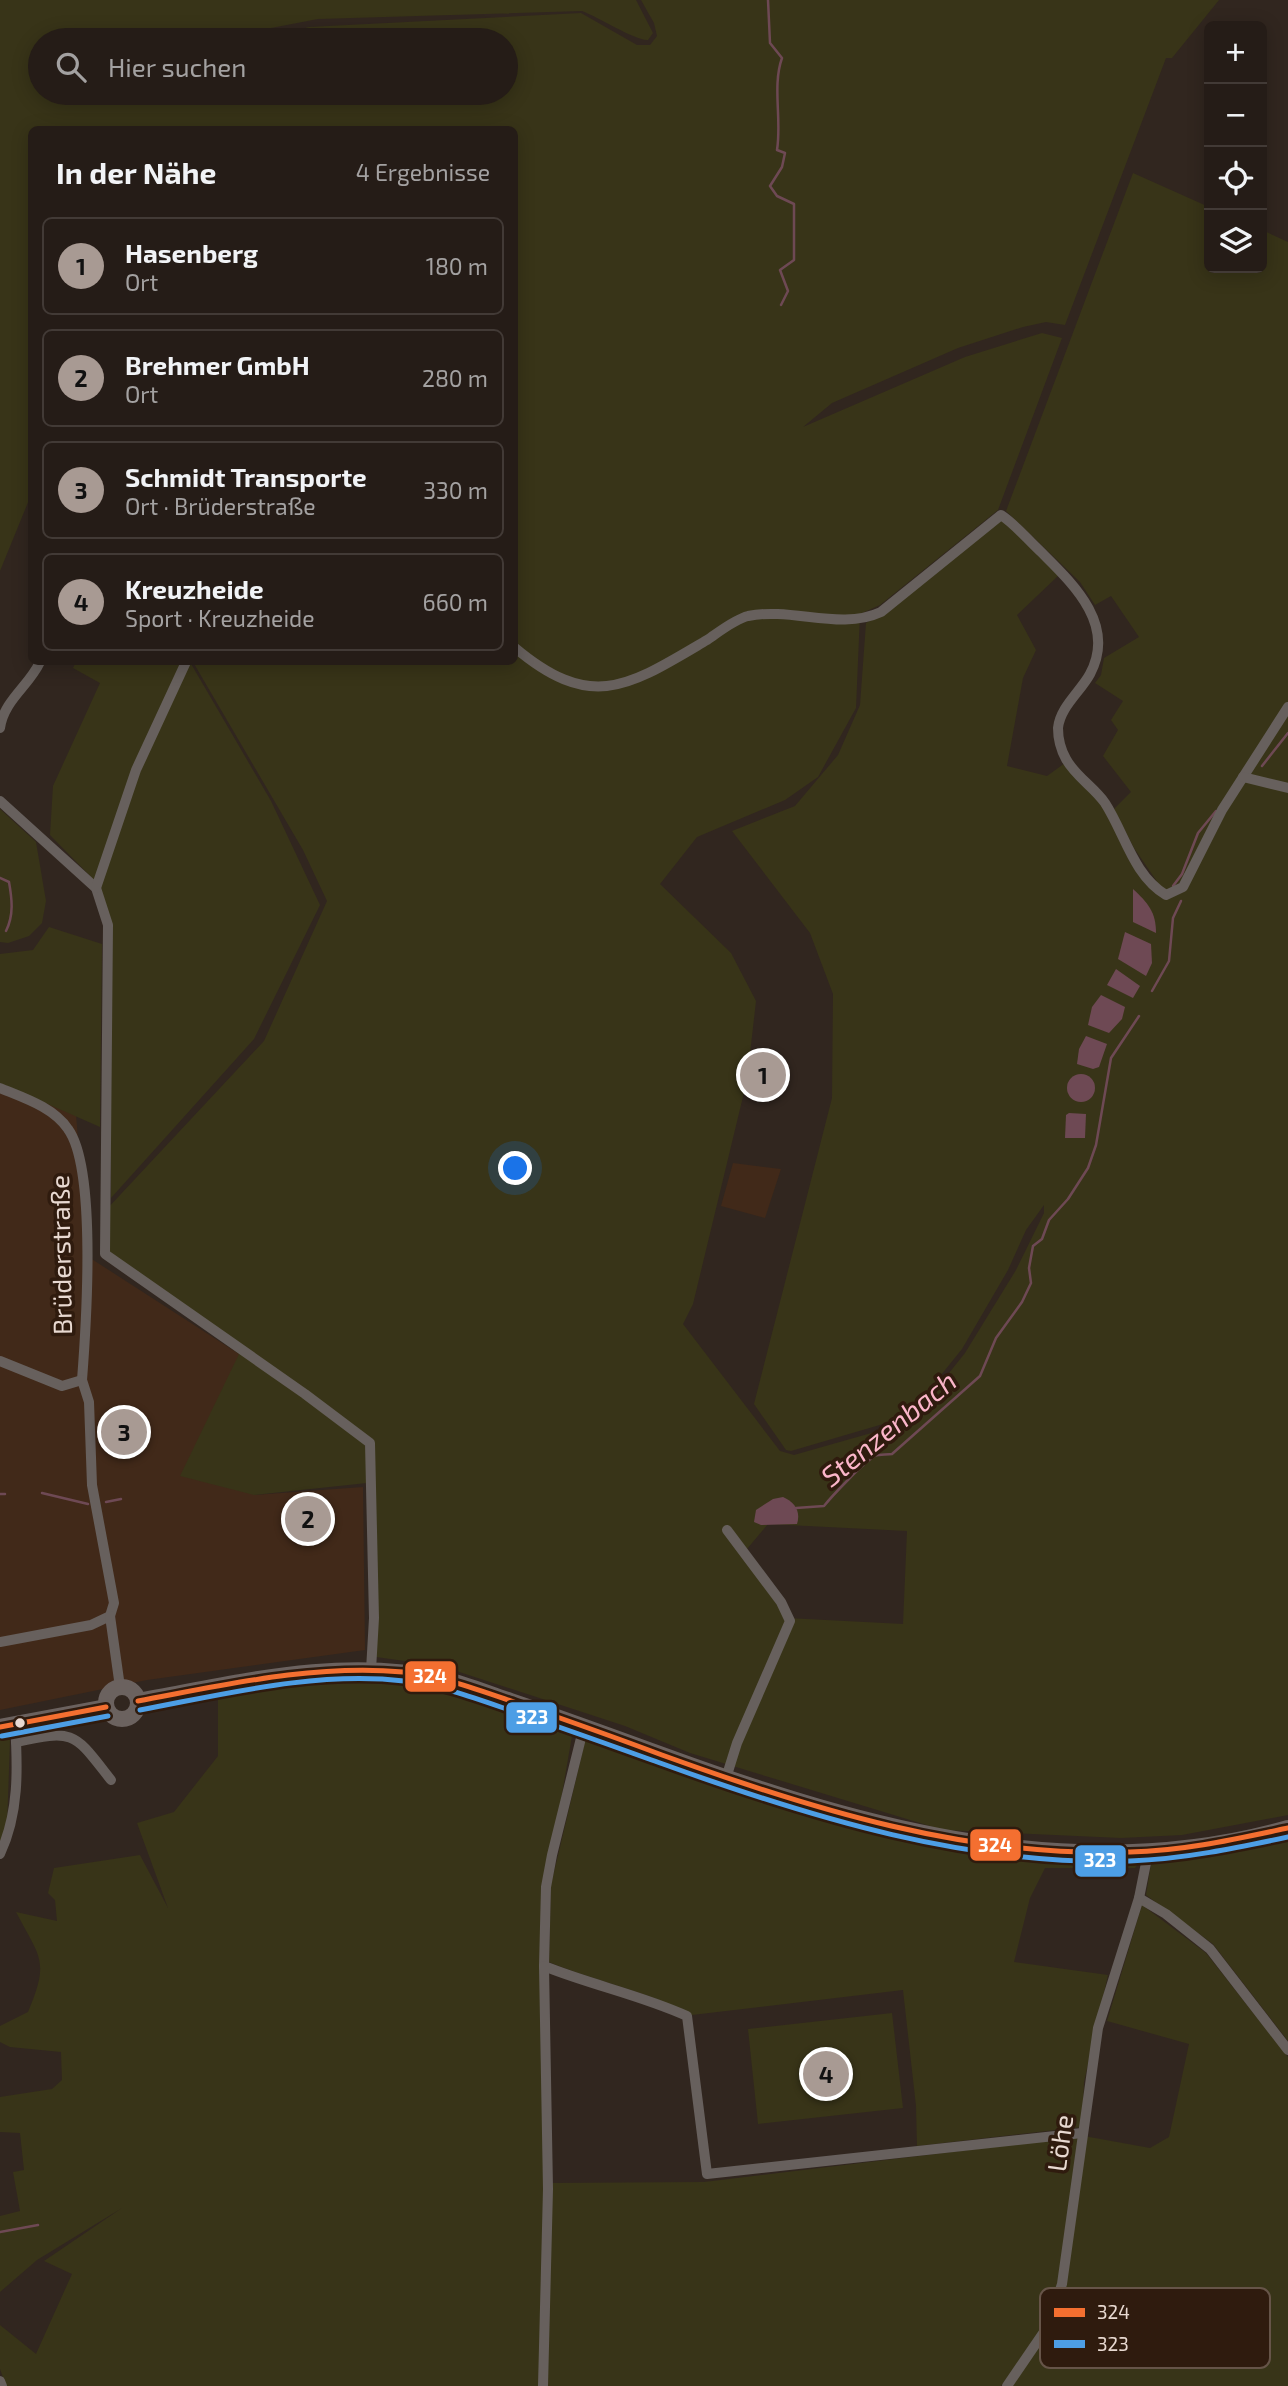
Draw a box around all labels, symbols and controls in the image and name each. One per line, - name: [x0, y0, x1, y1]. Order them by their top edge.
- map controls: [1204, 21, 1267, 273]
- button: +: [1204, 21, 1267, 84]
- search box: [28, 28, 518, 105]
- icon: search: [52, 48, 90, 86]
- text: Hier suchen: [108, 51, 246, 82]
- button: −: [1204, 84, 1267, 147]
- button: locate: [1204, 147, 1267, 210]
- text: In der Nähe: [56, 154, 217, 190]
- text: 4 Ergebnisse: [356, 158, 490, 186]
- button: layers: [1204, 210, 1267, 273]
- text: Hasenberg: [125, 237, 258, 268]
- text: 1: [76, 252, 86, 280]
- text: 180 m: [426, 252, 488, 280]
- text: Ort: [125, 268, 158, 296]
- text: Brehmer GmbH: [125, 349, 310, 380]
- text: 2: [74, 364, 88, 392]
- text: 280 m: [422, 364, 488, 392]
- text: Ort: [125, 380, 158, 408]
- text: Schmidt Transporte: [125, 461, 367, 492]
- text: 3: [74, 476, 88, 504]
- text: 330 m: [423, 476, 488, 504]
- text: Ort · Brüderstraße: [125, 492, 316, 520]
- text: Kreuzheide: [125, 573, 264, 604]
- text: 4: [74, 588, 88, 616]
- text: 660 m: [423, 588, 488, 616]
- text: Sport · Kreuzheide: [125, 604, 315, 632]
- pin: 1: [740, 1049, 786, 1101]
- your location: [498, 1151, 532, 1185]
- street label: Brüderstraße: [43, 1175, 77, 1335]
- water label: Stenzenbach: [813, 1363, 963, 1493]
- pin: 3: [101, 1406, 147, 1458]
- pin: 2: [285, 1493, 331, 1545]
- line badge: 324: [404, 1660, 457, 1693]
- text: 324: [413, 1664, 447, 1687]
- line badge: 323: [505, 1701, 558, 1734]
- text: 323: [516, 1705, 548, 1728]
- unlabelled marker: [13, 1716, 27, 1730]
- line badge: 324: [969, 1828, 1022, 1862]
- text: 324: [978, 1833, 1012, 1856]
- line badge: 323: [1074, 1844, 1127, 1878]
- text: 323: [1084, 1848, 1116, 1871]
- pin: 4: [803, 2048, 849, 2100]
- street label: Löhe: [1040, 2113, 1078, 2173]
- legend: [1040, 2288, 1270, 2368]
- text: 324: [1097, 2300, 1130, 2323]
- text: 323: [1097, 2332, 1129, 2355]

